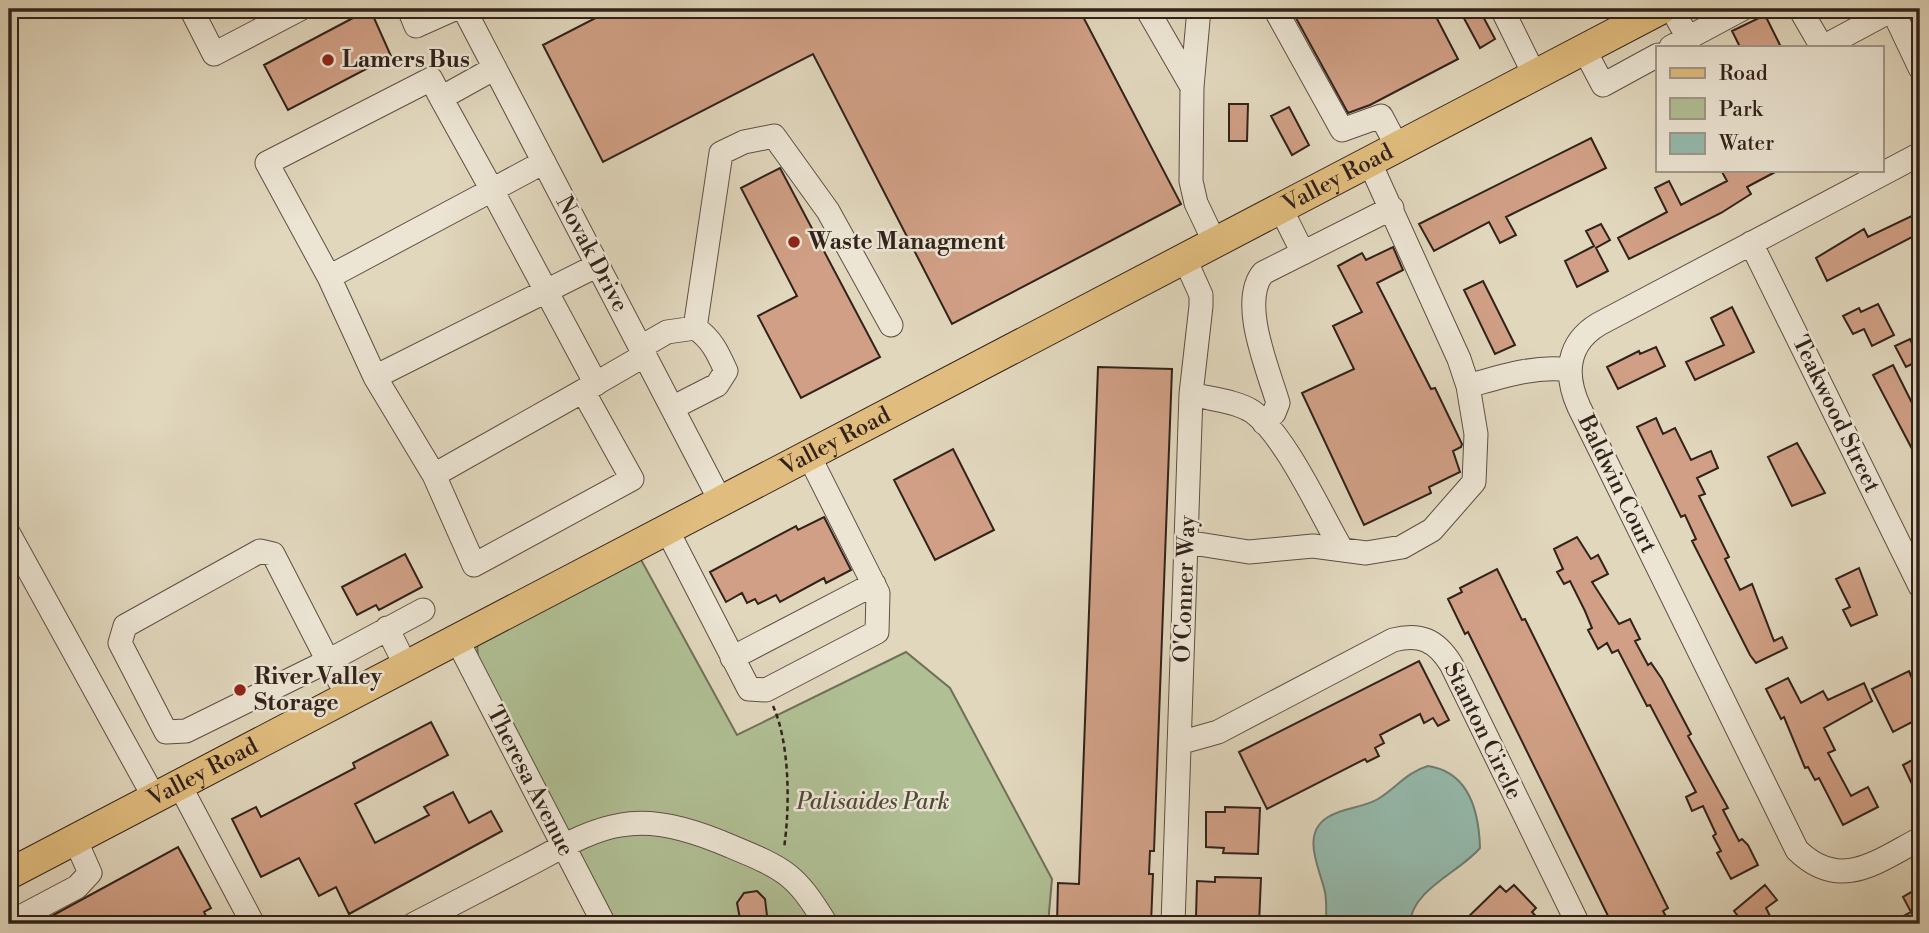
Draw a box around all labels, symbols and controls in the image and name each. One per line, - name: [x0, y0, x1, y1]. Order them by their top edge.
- place label: Lamers Bus: [342, 46, 470, 74]
- legend: [1656, 46, 1884, 172]
- marker: Lamers Bus: [320, 52, 336, 68]
- text: Road: [1719, 61, 1768, 87]
- text: Park: [1719, 97, 1764, 123]
- text: Water: [1718, 131, 1774, 157]
- street label: Valley Road: [1277, 138, 1398, 219]
- street label: Novak Drive: [550, 191, 634, 317]
- place label: Waste Managment: [807, 228, 1006, 256]
- marker: Waste Managment: [786, 234, 802, 250]
- street label: Teakwood Street: [1786, 331, 1886, 497]
- street label: Valley Road: [775, 401, 895, 482]
- street label: Baldwin Court: [1571, 409, 1663, 558]
- street label: O'Conner Way: [1168, 514, 1202, 663]
- street label: Stanton Circle: [1438, 658, 1528, 804]
- place label: River Valley Storage: [254, 663, 383, 717]
- marker: River Valley Storage: [232, 682, 248, 698]
- street label: Theresa Avenue: [480, 701, 580, 861]
- street label: Valley Road: [142, 732, 263, 813]
- park label: Palisaides Park: [795, 788, 950, 816]

